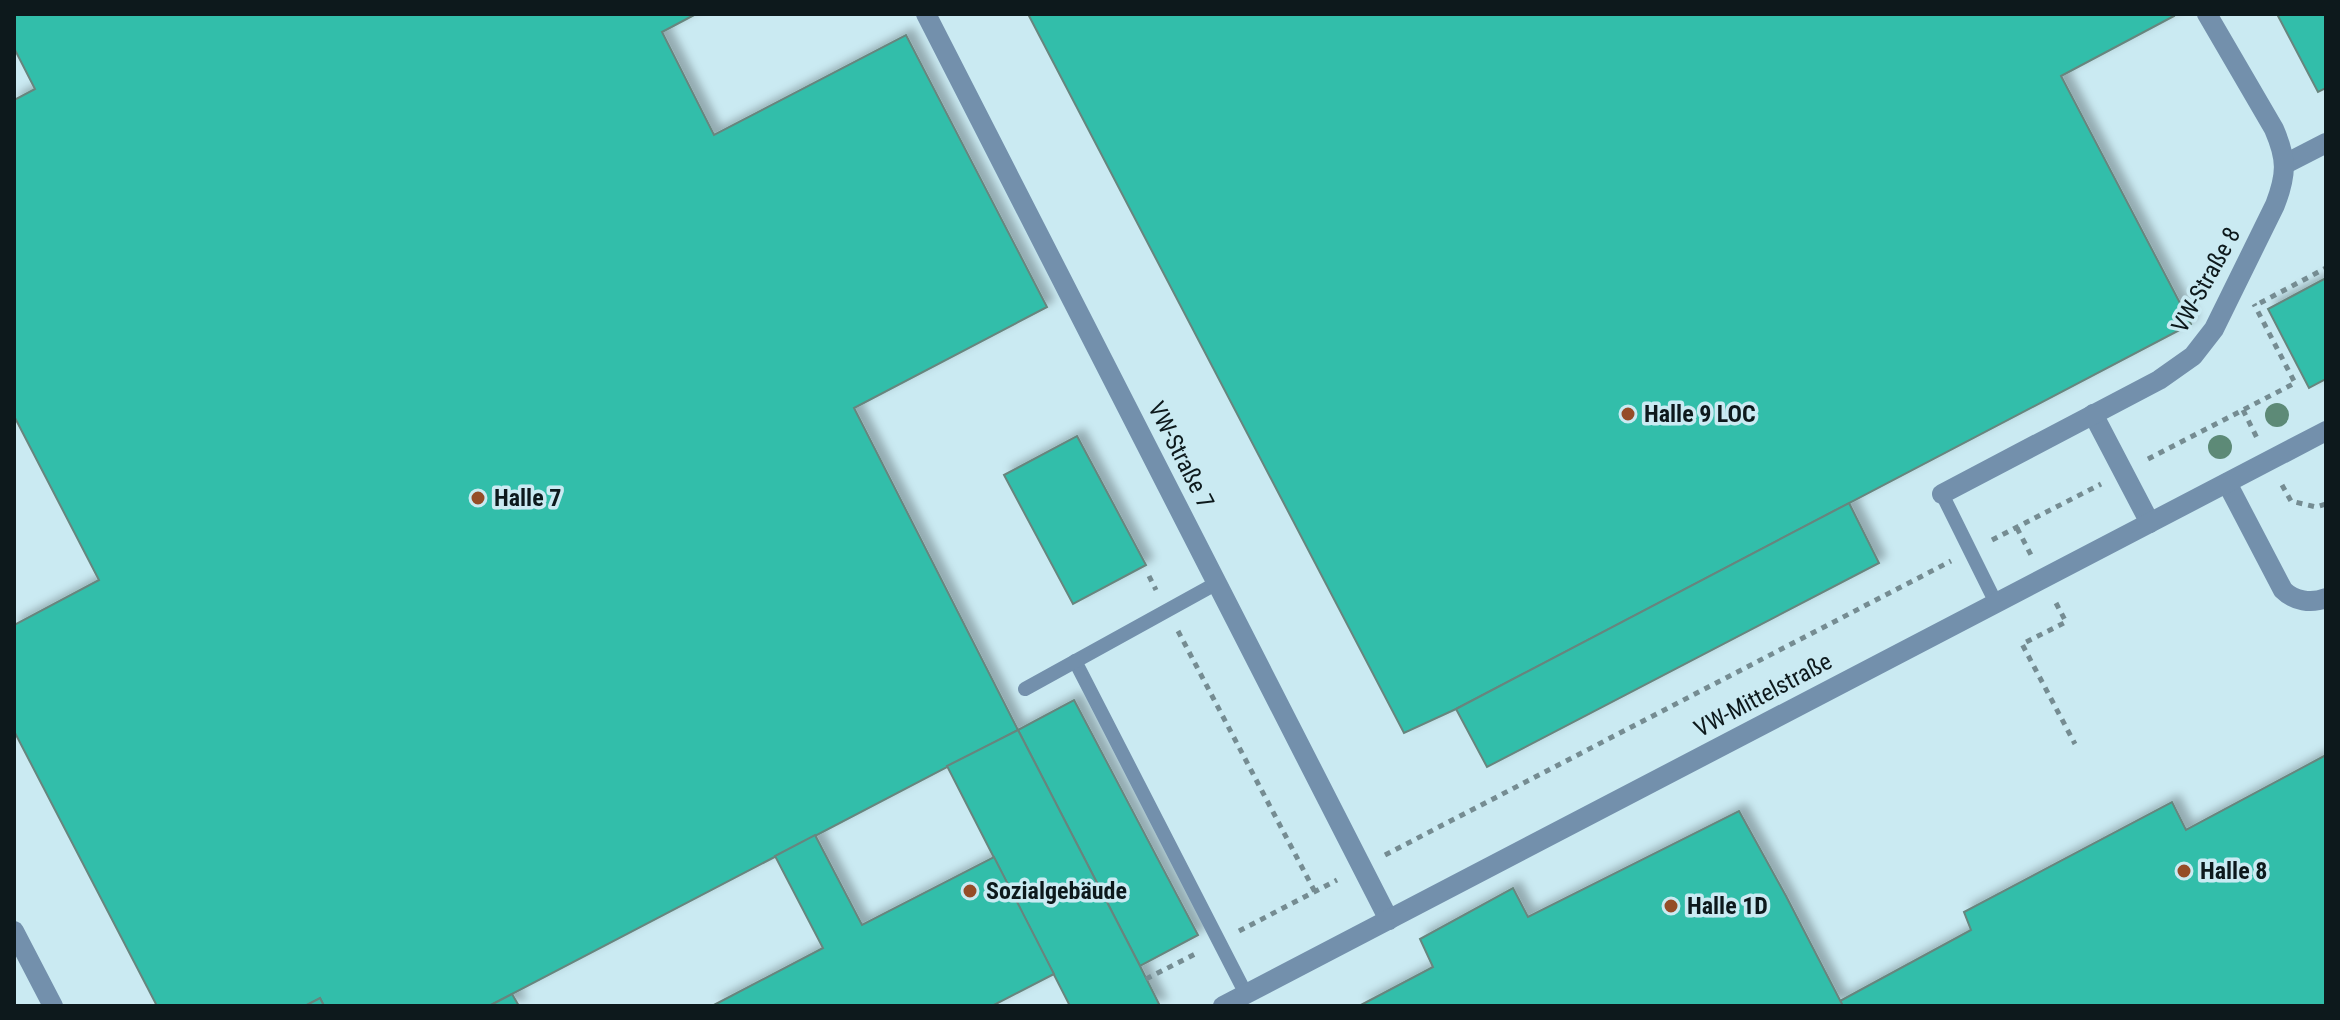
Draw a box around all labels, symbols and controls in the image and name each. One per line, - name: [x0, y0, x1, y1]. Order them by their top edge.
- street label: VW-Straße 8: [2166, 222, 2246, 338]
- street label: VW-Straße 7: [1142, 397, 1220, 513]
- place label: Halle 9 LOC: [1644, 400, 1756, 428]
- marker: Halle 9 LOC: [1619, 405, 1637, 423]
- place label: Halle 7: [494, 484, 561, 512]
- marker: Halle 7: [469, 489, 487, 507]
- street label: VW-Mittelstraße: [1689, 647, 1837, 743]
- place label: Halle 8: [2200, 857, 2267, 885]
- marker: Halle 8: [2175, 862, 2193, 880]
- place label: Sozialgebäude: [986, 877, 1127, 905]
- marker: Sozialgebäude: [961, 882, 979, 900]
- place label: Halle 1D: [1687, 892, 1768, 920]
- marker: Halle 1D: [1662, 897, 1680, 915]

